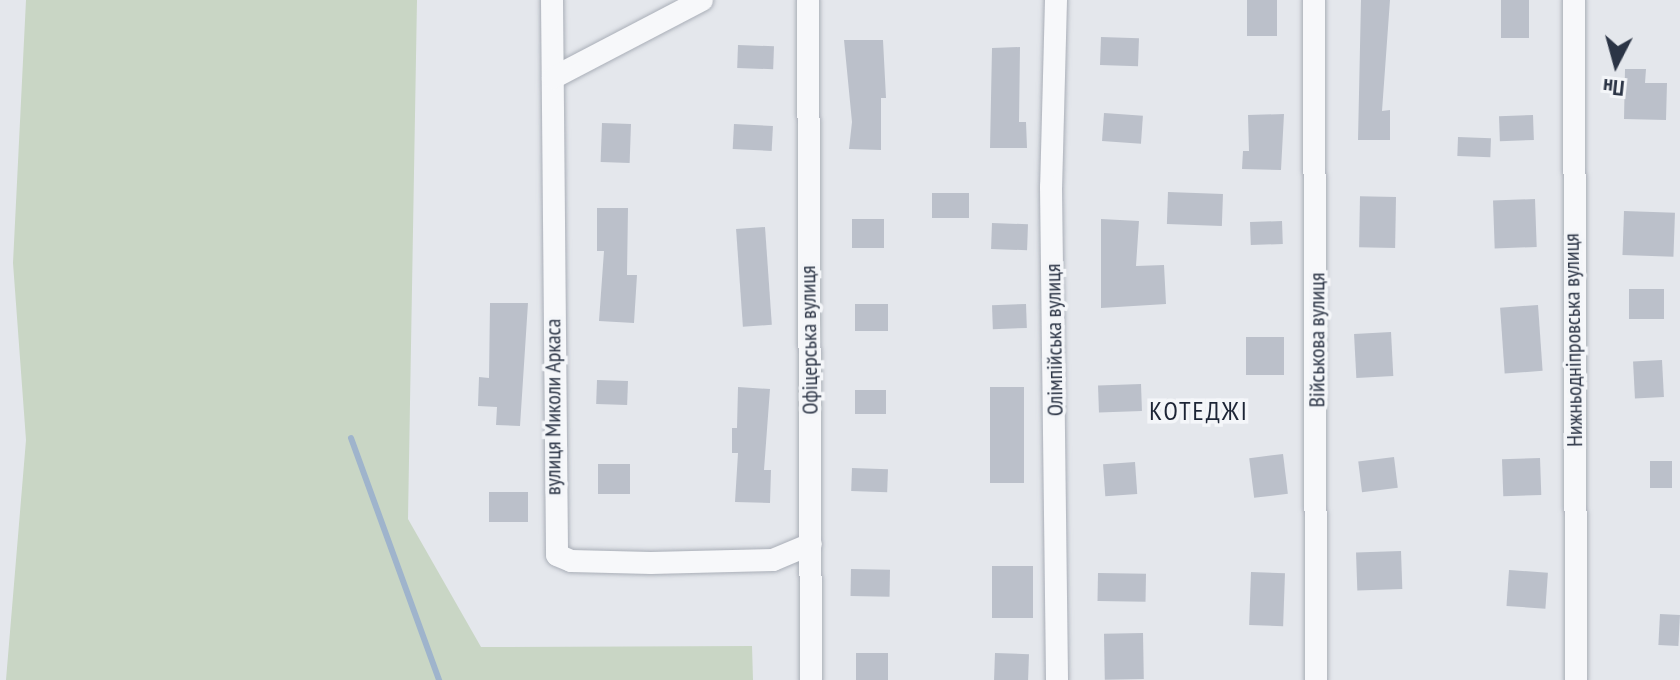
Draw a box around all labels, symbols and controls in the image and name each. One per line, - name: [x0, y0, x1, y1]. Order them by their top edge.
- north arrow: [1576, 24, 1656, 104]
- text: Пн: [1601, 73, 1626, 103]
- street label: Нижньодніпровська вулиця: [1558, 233, 1588, 447]
- street label: Олімпійська вулиця: [1039, 264, 1069, 416]
- street label: Офіцерська вулиця: [795, 265, 823, 415]
- street label: Військова вулиця: [1304, 273, 1330, 407]
- street label: вулиця Миколи Аркаса: [540, 318, 566, 496]
- district label: КОТЕДЖІ: [1149, 395, 1249, 427]

